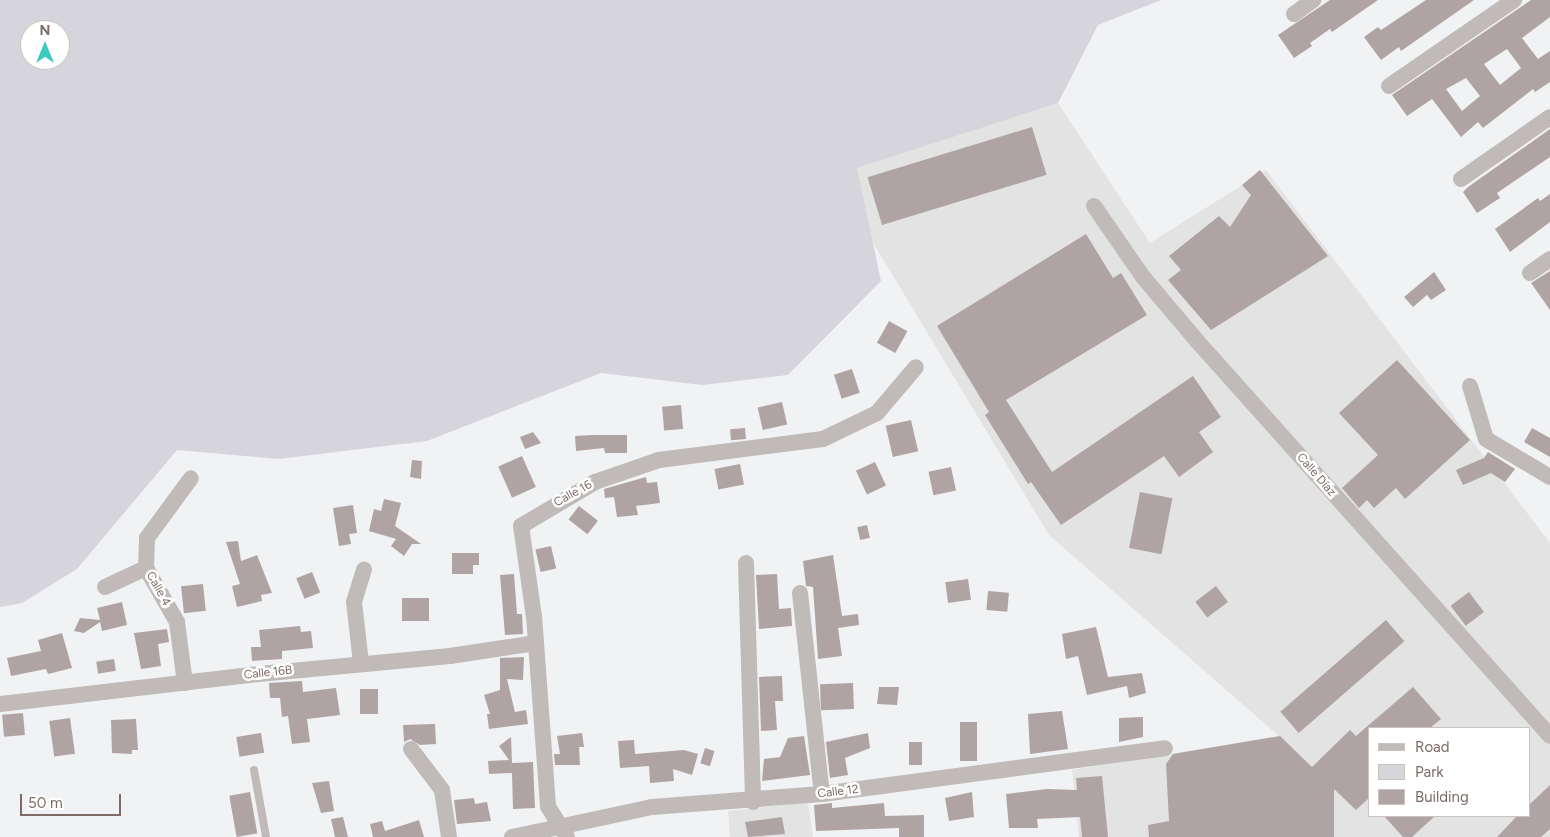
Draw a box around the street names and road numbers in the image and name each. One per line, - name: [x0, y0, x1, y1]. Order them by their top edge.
- street label: Calle Díaz: [1293, 450, 1339, 500]
- street label: Calle 16: [551, 478, 595, 510]
- street label: Calle 4: [143, 569, 173, 609]
- street label: Calle 16B: [243, 663, 293, 683]
- street label: Calle 12: [817, 782, 859, 802]

